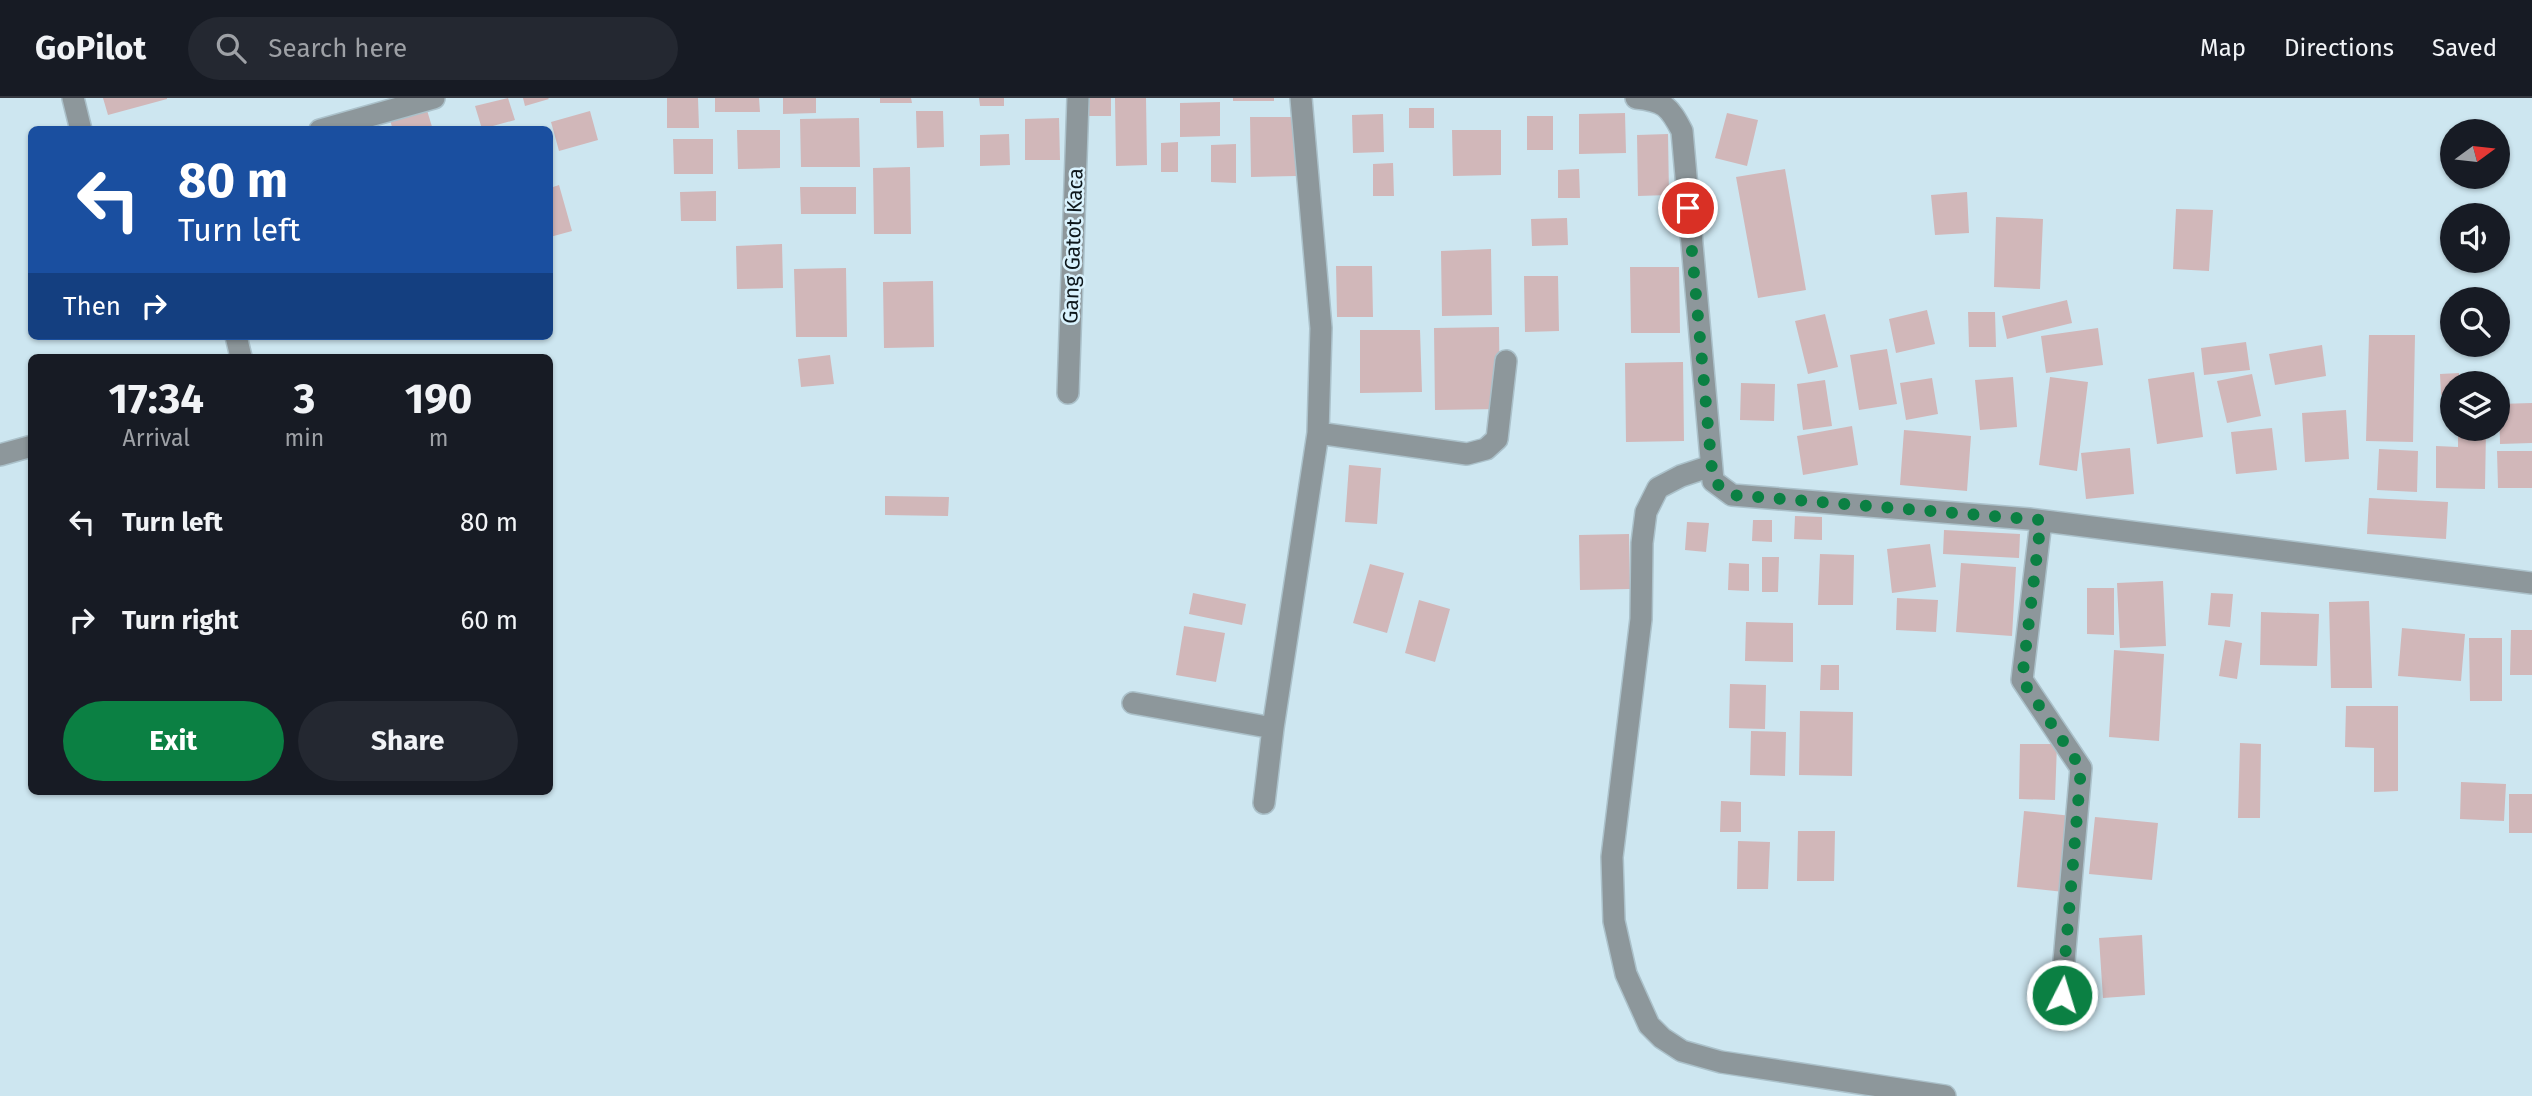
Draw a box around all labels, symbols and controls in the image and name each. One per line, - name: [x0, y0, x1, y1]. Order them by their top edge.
- search box: [188, 17, 678, 80]
- text: GoPilot: [35, 28, 146, 68]
- icon: search: [212, 29, 250, 67]
- text: Search here: [268, 33, 407, 64]
- text: Map: [2200, 34, 2246, 62]
- text: Directions: [2284, 34, 2394, 62]
- text: Saved: [2432, 34, 2497, 62]
- north arrow: [2440, 119, 2510, 189]
- map controls: [2440, 119, 2510, 441]
- text: 80 m: [178, 151, 288, 210]
- icon: left: [63, 154, 154, 245]
- street label: Gang Gatot Kaca: [1057, 168, 1089, 324]
- pin: [1658, 178, 1718, 238]
- icon: arrive: [1669, 189, 1707, 227]
- button: sound: [2440, 203, 2510, 273]
- text: Turn left: [178, 211, 300, 249]
- icon: right: [135, 287, 173, 325]
- button: search: [2440, 287, 2510, 357]
- text: Then: [63, 291, 121, 322]
- button: layers: [2440, 371, 2510, 441]
- text: 17:34: [109, 374, 204, 424]
- text: 3: [293, 374, 315, 424]
- text: 190: [405, 374, 472, 424]
- text: Arrival: [123, 424, 190, 452]
- text: min: [285, 424, 324, 452]
- text: m: [429, 424, 448, 452]
- icon: left: [63, 503, 101, 541]
- text: Turn left: [122, 507, 223, 538]
- text: 80 m: [460, 507, 518, 538]
- icon: right: [63, 601, 101, 639]
- text: Turn right: [122, 605, 239, 636]
- text: 60 m: [460, 605, 518, 636]
- button: Exit: [63, 701, 284, 781]
- button: Share: [298, 701, 518, 781]
- position arrow: [2025, 958, 2099, 1032]

